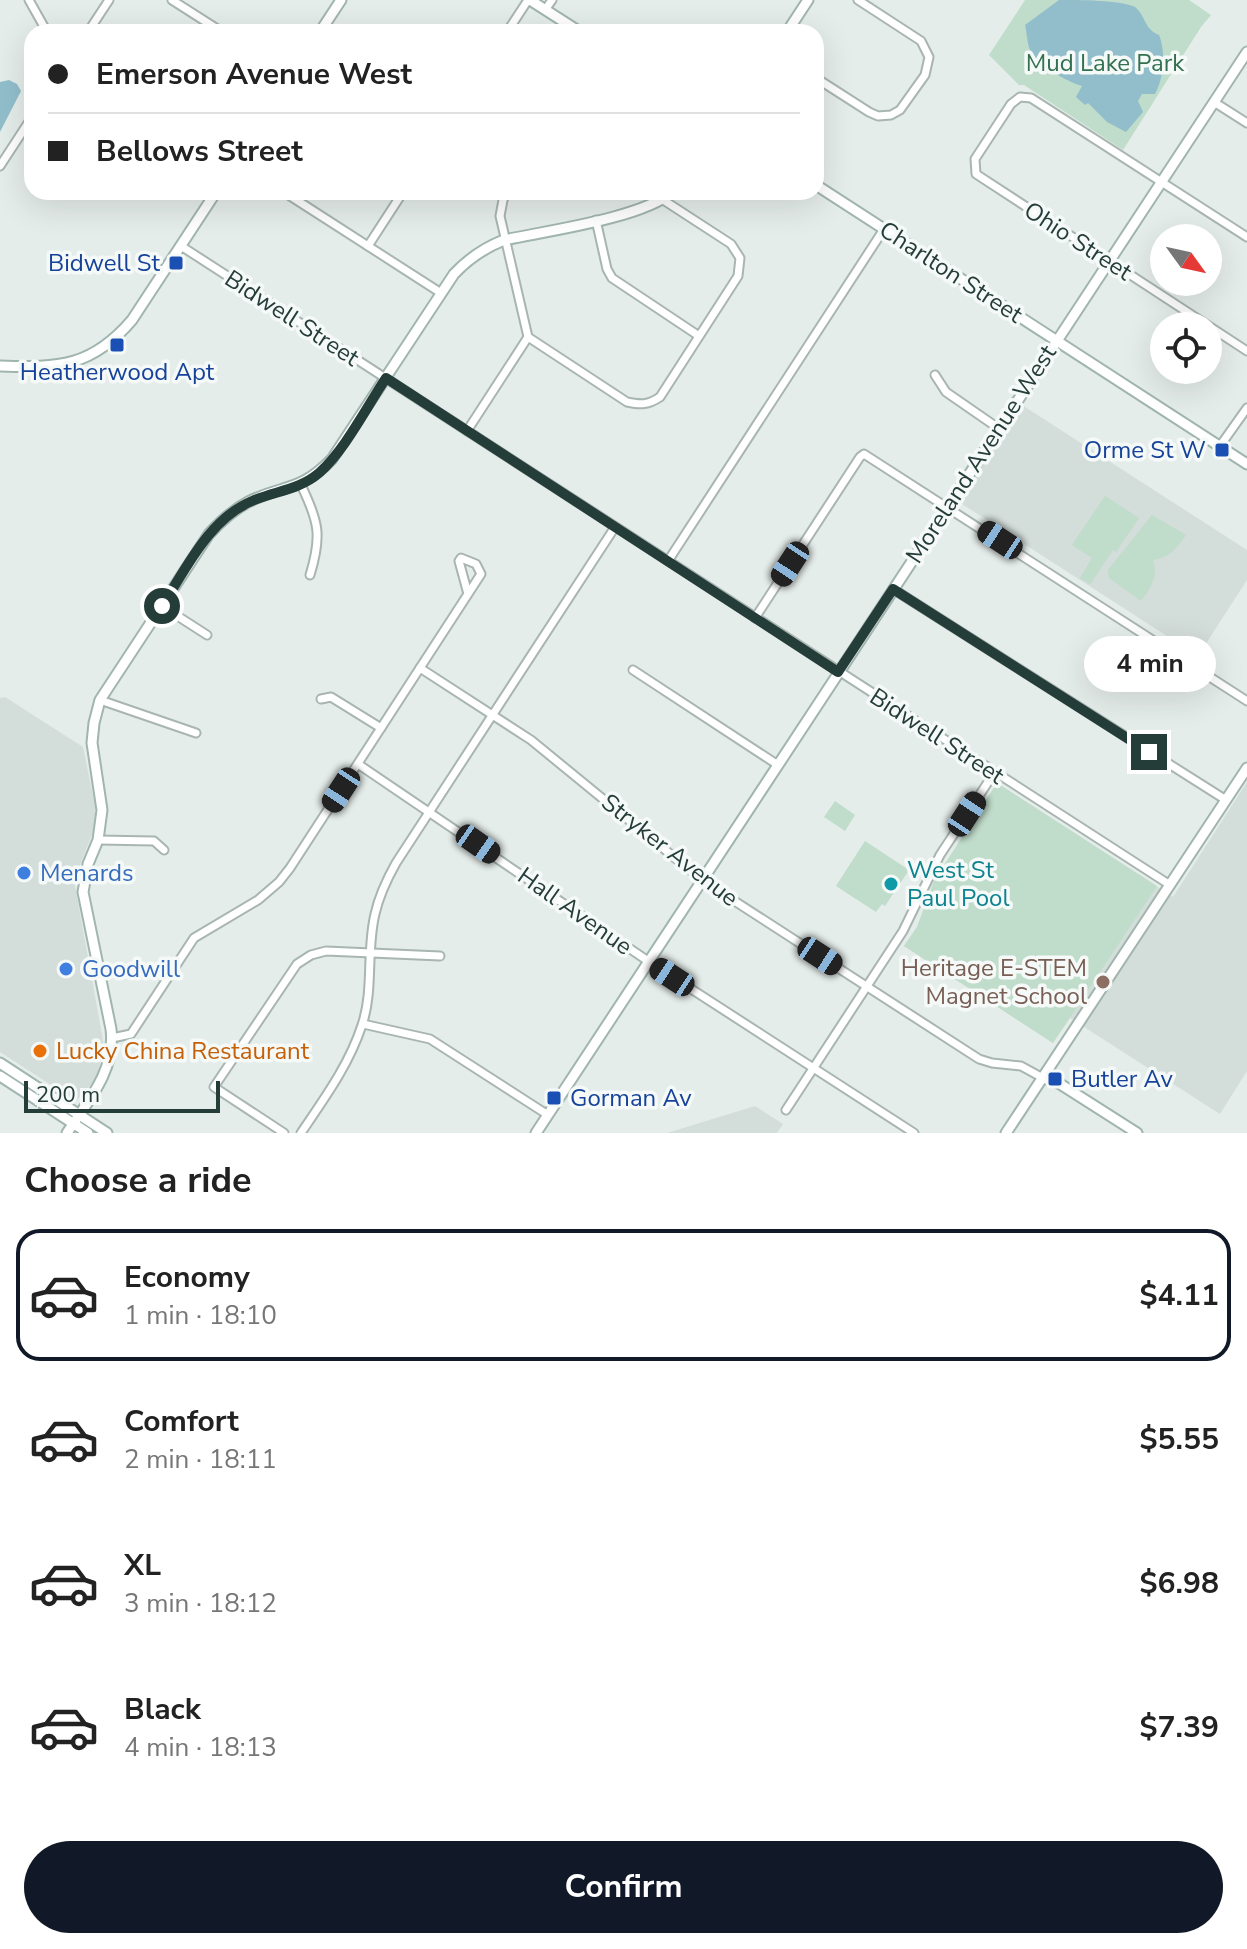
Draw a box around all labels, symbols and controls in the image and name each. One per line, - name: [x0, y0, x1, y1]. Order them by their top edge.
- park label: Mud Lake Park: [1026, 47, 1185, 79]
- text: Emerson Avenue West: [96, 54, 412, 95]
- text: Bellows Street: [96, 131, 303, 172]
- street label: Ohio Street: [1018, 194, 1139, 288]
- street label: Charlton Street: [873, 214, 1029, 331]
- north arrow: [1150, 224, 1222, 296]
- map controls: [1150, 224, 1222, 384]
- place label: Bidwell St: [48, 247, 161, 279]
- marker: Bidwell St: [167, 254, 185, 272]
- street label: Bidwell Street: [219, 263, 366, 374]
- button: locate: [1150, 312, 1222, 384]
- marker: Heatherwood Apt: [108, 336, 126, 354]
- street label: Moreland Avenue West: [898, 338, 1064, 569]
- place label: Heatherwood Apt: [20, 356, 215, 388]
- place label: Orme St W: [1084, 434, 1206, 466]
- marker: Orme St W: [1213, 441, 1231, 459]
- car: [973, 517, 1027, 563]
- car: [767, 537, 813, 591]
- route start: [144, 588, 180, 624]
- callout: 4 min: [1083, 636, 1215, 692]
- text: 4 min: [1116, 646, 1184, 681]
- street label: Bidwell Street: [864, 681, 1011, 792]
- route end: [1131, 734, 1167, 770]
- car: [318, 763, 364, 817]
- street label: Stryker Avenue: [595, 786, 745, 914]
- car: [944, 787, 990, 841]
- car: [451, 820, 505, 868]
- place label: West St Paul Pool: [907, 854, 1010, 914]
- place label: Menards: [40, 857, 134, 889]
- street label: Hall Avenue: [511, 860, 639, 962]
- marker: Menards: [15, 864, 33, 882]
- marker: West St Paul Pool: [882, 875, 900, 893]
- car: [793, 933, 847, 979]
- place label: Heritage E-STEM Magnet School: [901, 952, 1087, 1012]
- place label: Goodwill: [82, 953, 180, 985]
- car: [645, 954, 699, 1000]
- marker: Goodwill: [57, 960, 75, 978]
- marker: Heritage E-STEM Magnet School: [1094, 973, 1112, 991]
- place label: Lucky China Restaurant: [56, 1035, 310, 1067]
- marker: Lucky China Restaurant: [31, 1042, 49, 1060]
- place label: Butler Av: [1071, 1063, 1173, 1095]
- marker: Butler Av: [1046, 1070, 1064, 1088]
- scale bar: [24, 1077, 220, 1113]
- text: 200 m: [36, 1080, 100, 1110]
- place label: Gorman Av: [570, 1082, 692, 1114]
- marker: Gorman Av: [545, 1089, 563, 1107]
- text: Choose a ride: [24, 1156, 252, 1205]
- text: Economy: [124, 1257, 250, 1298]
- icon: car: [28, 1259, 100, 1331]
- text: $4.11: [1140, 1275, 1219, 1316]
- text: 1 min · 18:10: [124, 1298, 277, 1333]
- text: Comfort: [124, 1401, 239, 1442]
- icon: car: [28, 1403, 100, 1475]
- text: $5.55: [1140, 1419, 1219, 1460]
- text: 2 min · 18:11: [124, 1442, 277, 1477]
- text: XL: [124, 1545, 161, 1586]
- icon: car: [28, 1547, 100, 1619]
- text: $6.98: [1140, 1563, 1219, 1604]
- text: 3 min · 18:12: [124, 1586, 277, 1621]
- text: Black: [124, 1689, 201, 1730]
- icon: car: [28, 1691, 100, 1763]
- text: $7.39: [1140, 1707, 1219, 1748]
- text: 4 min · 18:13: [124, 1730, 277, 1765]
- button: Confirm: [24, 1841, 1223, 1933]

